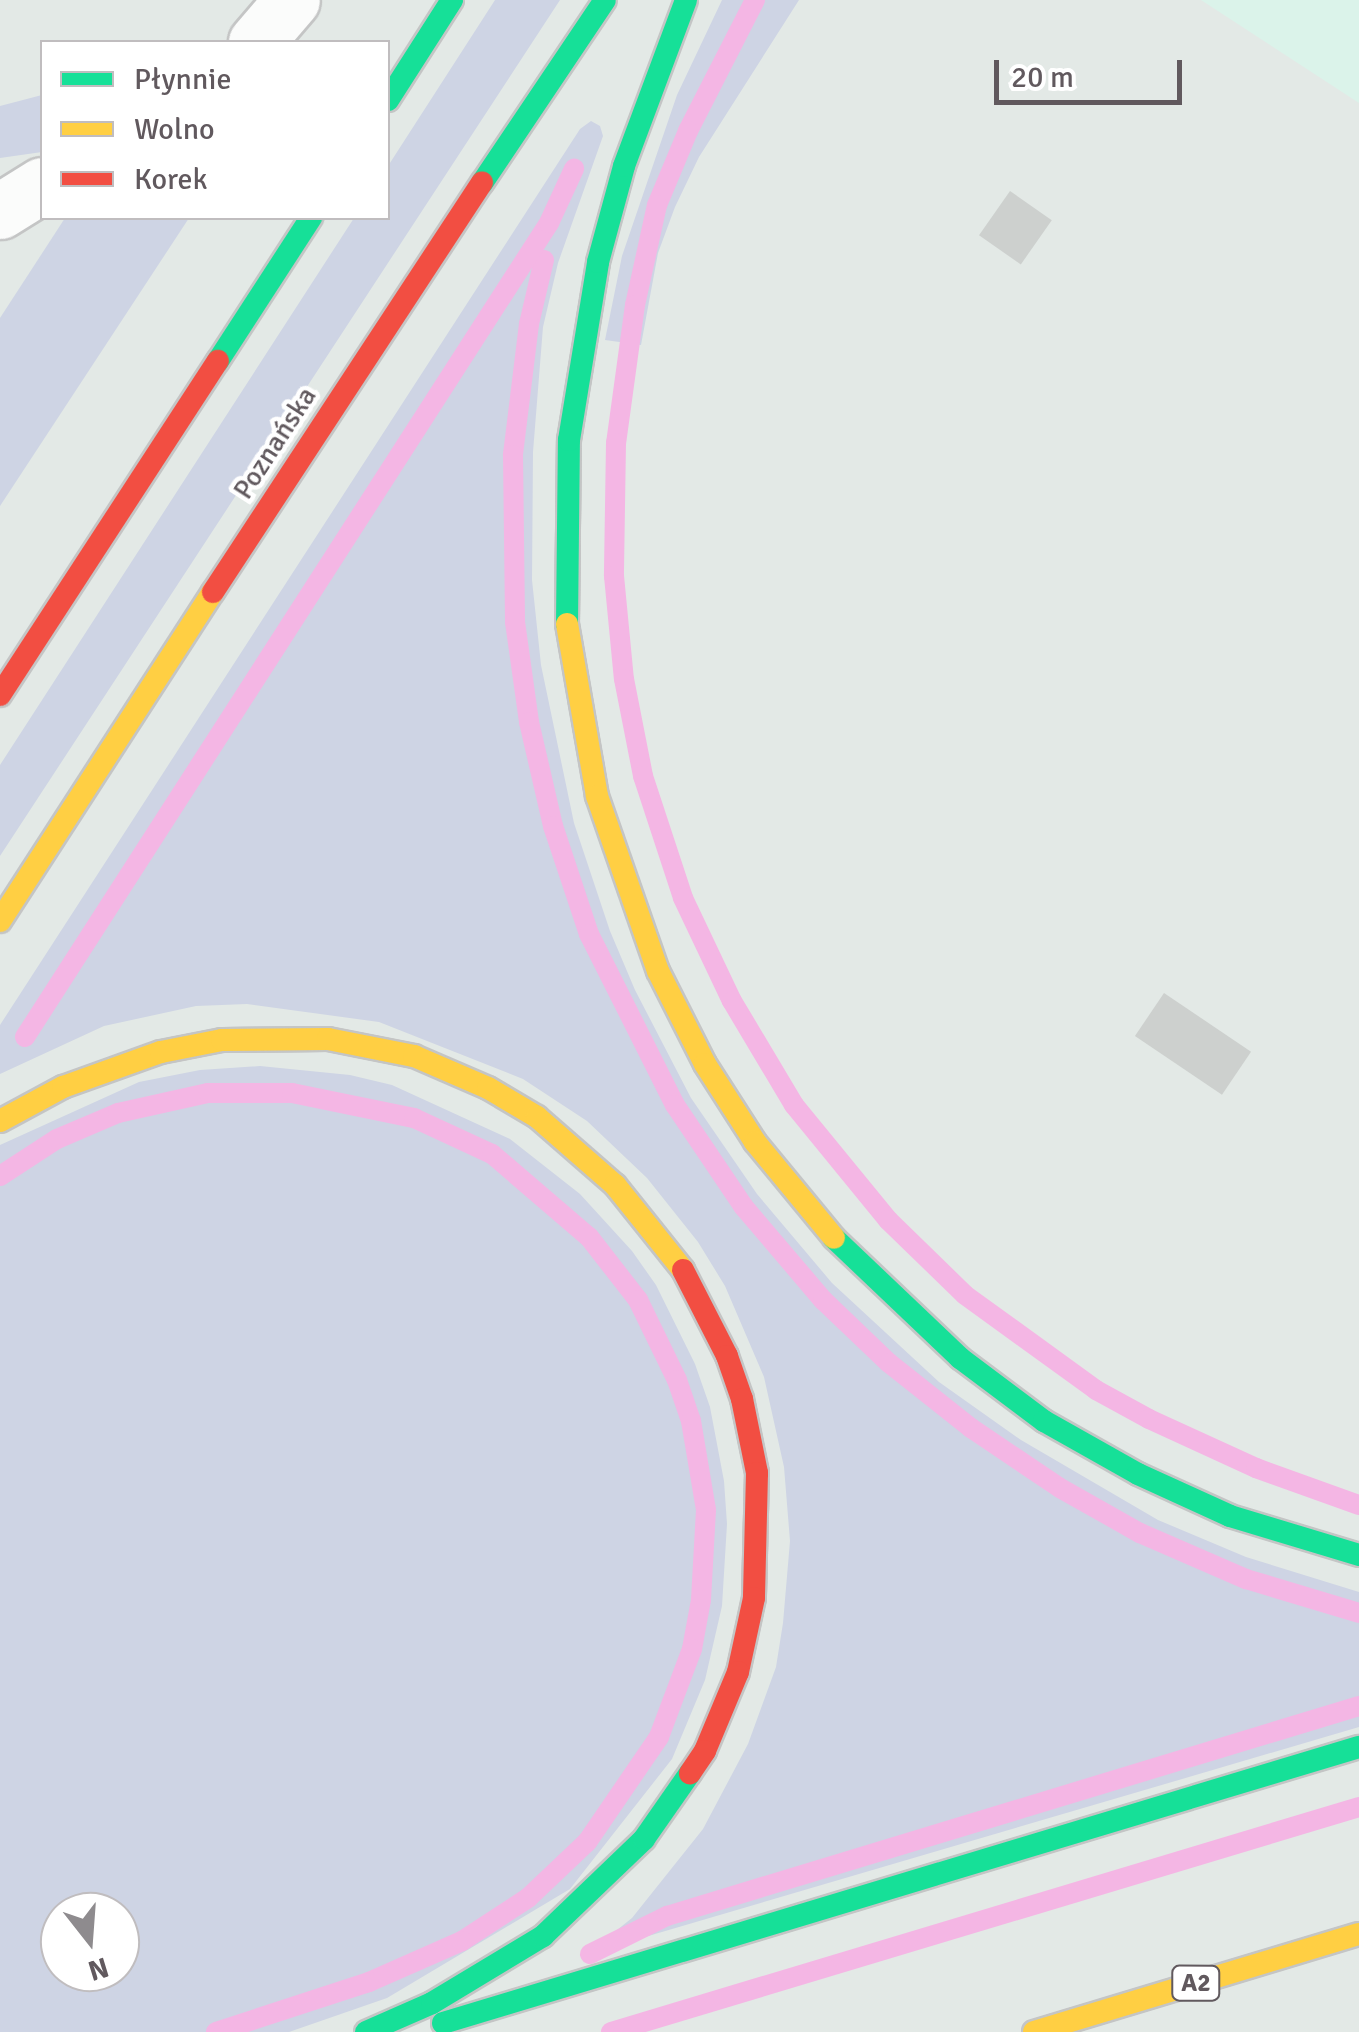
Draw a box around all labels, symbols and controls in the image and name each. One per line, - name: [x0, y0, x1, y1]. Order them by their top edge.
- legend: [40, 40, 390, 220]
- scale bar: [999, 40, 1186, 102]
- text: 20 m: [1011, 59, 1074, 96]
- text: Płynnie: [134, 61, 231, 98]
- text: Wolno: [134, 111, 215, 148]
- text: Korek: [134, 161, 208, 198]
- street label: Poznańska: [226, 381, 324, 505]
- north arrow: [40, 1892, 140, 1992]
- text: N: [84, 1950, 112, 1988]
- road number: A2: [1171, 1963, 1221, 2003]

